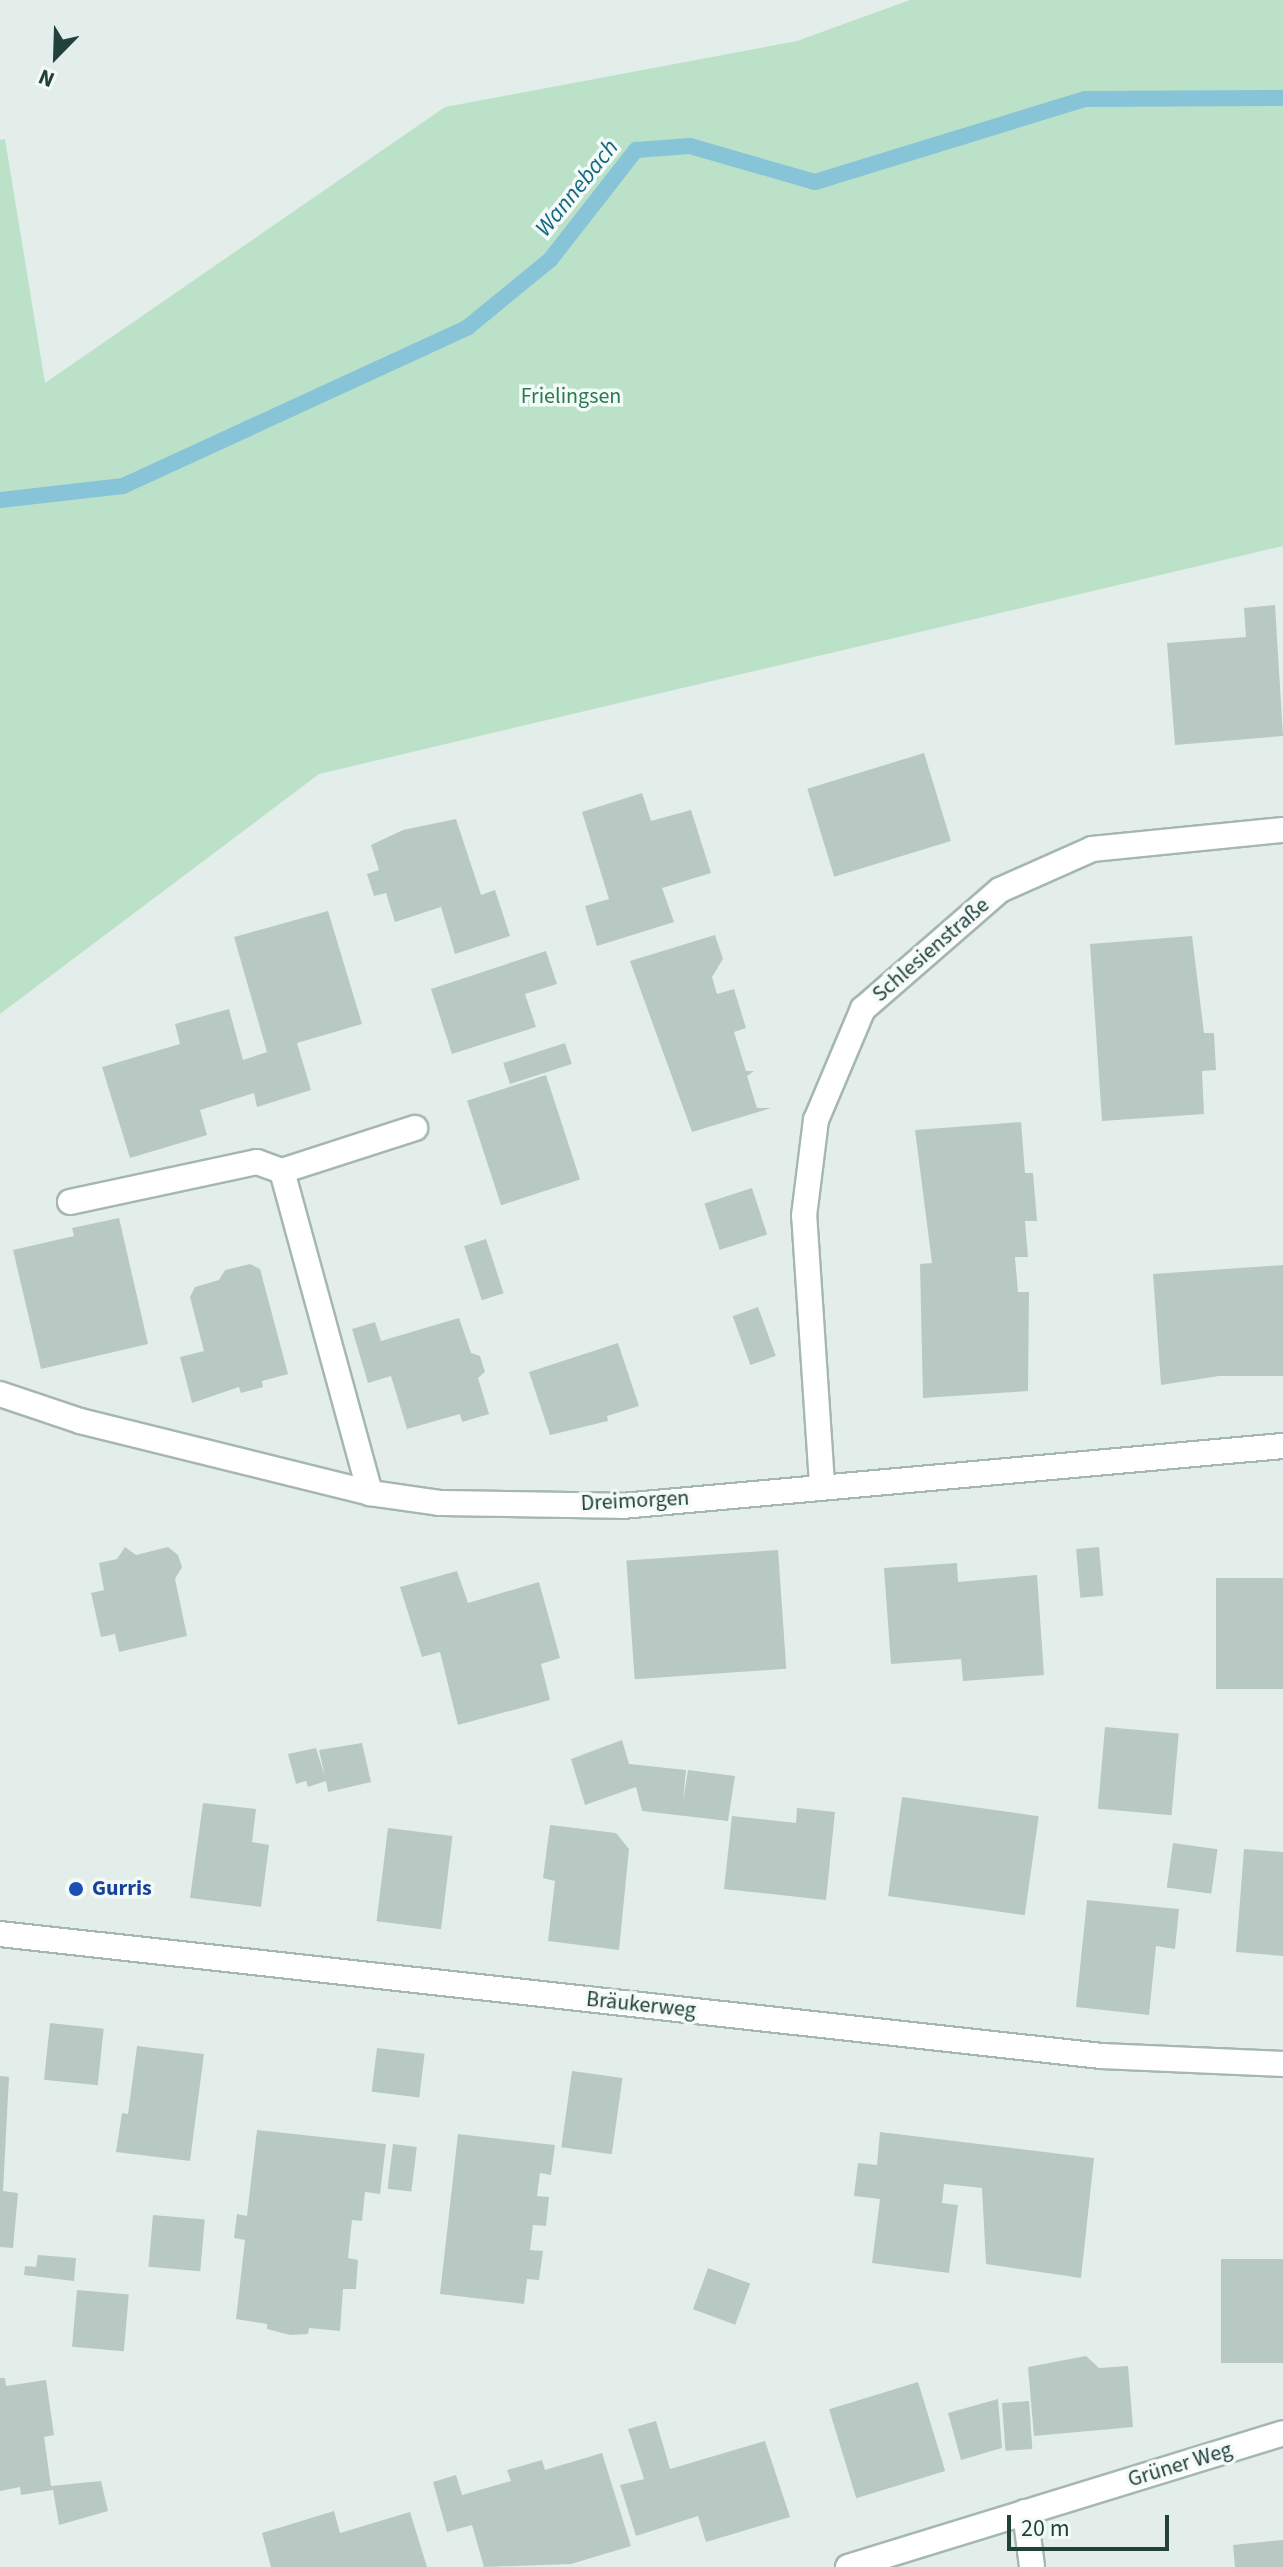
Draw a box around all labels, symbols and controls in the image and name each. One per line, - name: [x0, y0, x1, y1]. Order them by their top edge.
- north arrow: [16, 16, 96, 96]
- text: N: [34, 61, 60, 96]
- water label: Wannebach: [529, 134, 625, 242]
- park label: Frielingsen: [521, 384, 621, 410]
- street label: Schlesienstraße: [867, 892, 995, 1008]
- street label: Dreimorgen: [580, 1485, 690, 1517]
- place label: Gurris: [92, 1876, 152, 1902]
- marker: Gurris: [67, 1880, 85, 1898]
- street label: Bräukerweg: [585, 1986, 697, 2024]
- street label: Grüner Weg: [1125, 2437, 1235, 2493]
- scale bar: [1011, 2499, 1173, 2549]
- text: 20 m: [1021, 2511, 1070, 2546]

